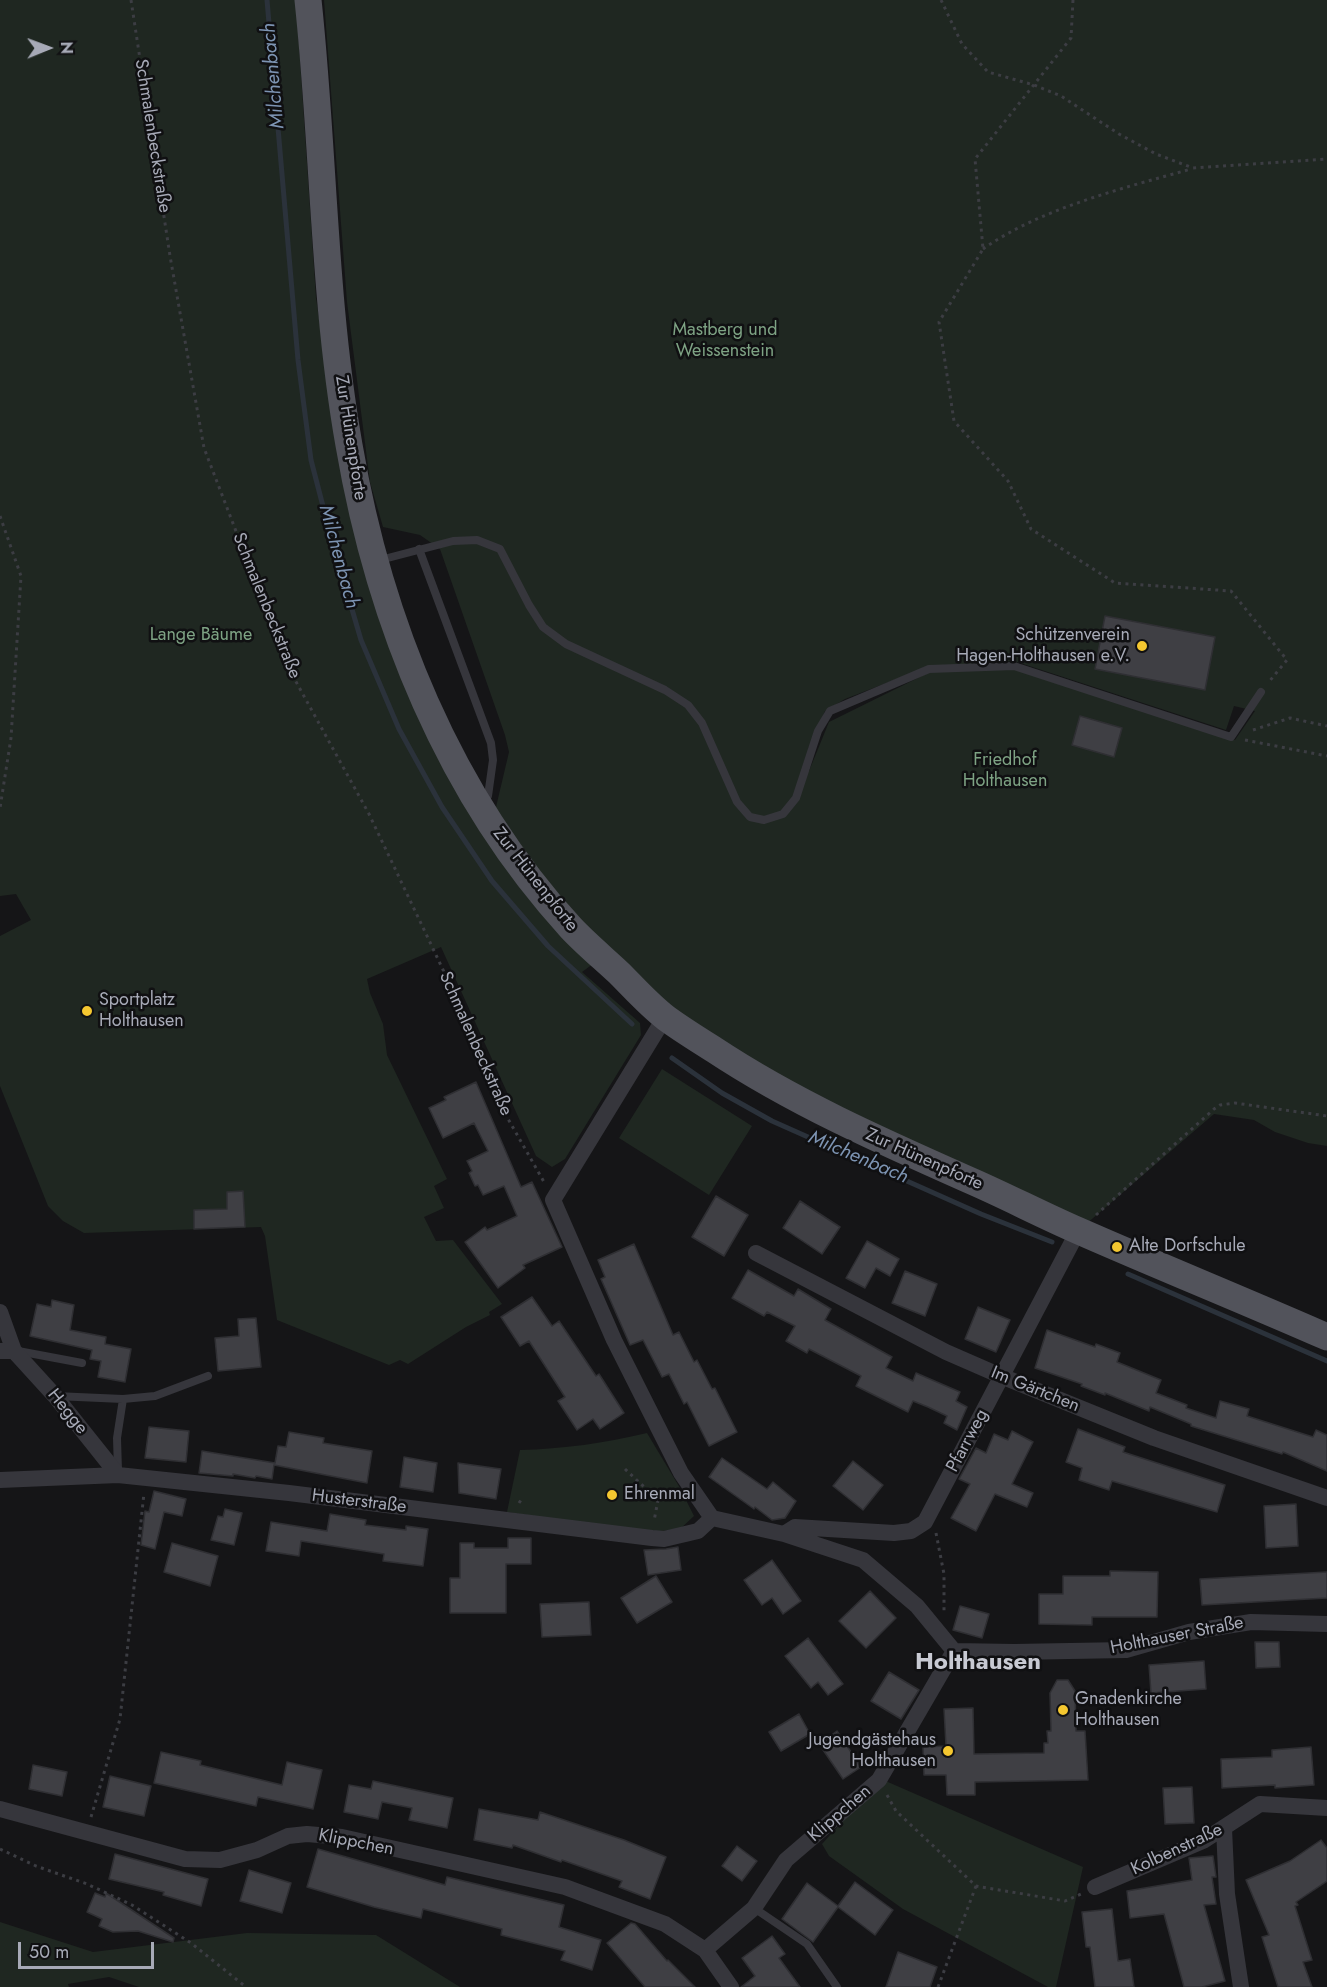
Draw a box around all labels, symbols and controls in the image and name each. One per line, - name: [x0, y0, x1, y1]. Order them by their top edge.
- north arrow: [18, 18, 78, 78]
- water label: Milchenbach: [257, 22, 291, 130]
- text: N: [55, 41, 78, 54]
- street label: Schmalenbeckstraße: [129, 58, 175, 214]
- park label: Mastberg und Weissenstein: [672, 320, 778, 362]
- street label: Zur Hünenpforte: [329, 374, 371, 502]
- water label: Milchenbach: [313, 502, 363, 612]
- street label: Schmalenbeckstraße: [227, 530, 305, 682]
- park label: Lange Bäume: [150, 625, 252, 647]
- place label: Schützenverein Hagen-Holthausen e.V.: [956, 625, 1130, 668]
- marker: Schützenverein Hagen-Holthausen e.V.: [1135, 639, 1149, 653]
- park label: Friedhof Holthausen: [963, 750, 1047, 792]
- street label: Zur Hünenpforte: [488, 824, 582, 936]
- street label: Schmalenbeckstraße: [434, 969, 516, 1119]
- place label: Sportplatz Holthausen: [99, 990, 184, 1032]
- marker: Sportplatz Holthausen: [80, 1004, 94, 1018]
- street label: Zur Hünenpforte: [862, 1125, 986, 1195]
- water label: Milchenbach: [804, 1126, 912, 1190]
- place label: Alte Dorfschule: [1129, 1236, 1246, 1258]
- marker: Alte Dorfschule: [1110, 1240, 1124, 1254]
- street label: Im Gärtchen: [987, 1362, 1083, 1418]
- street label: Hegge: [42, 1385, 92, 1439]
- street label: Pfarrweg: [942, 1406, 994, 1476]
- place label: Ehrenmal: [624, 1484, 695, 1506]
- street label: Husterstraße: [310, 1485, 408, 1519]
- marker: Ehrenmal: [605, 1488, 619, 1502]
- street label: Holthauser Straße: [1109, 1612, 1245, 1660]
- district label: Holthausen: [915, 1649, 1041, 1677]
- place label: Gnadenkirche Holthausen: [1075, 1689, 1182, 1732]
- marker: Gnadenkirche Holthausen: [1056, 1703, 1070, 1717]
- place label: Jugendgästehaus Holthausen: [808, 1730, 936, 1772]
- marker: Jugendgästehaus Holthausen: [941, 1744, 955, 1758]
- street label: Klippchen: [804, 1781, 876, 1847]
- street label: Kolbenstraße: [1128, 1819, 1226, 1881]
- street label: Klippchen: [316, 1825, 396, 1861]
- scale bar: [21, 1930, 158, 1968]
- text: 50 m: [29, 1939, 69, 1965]

